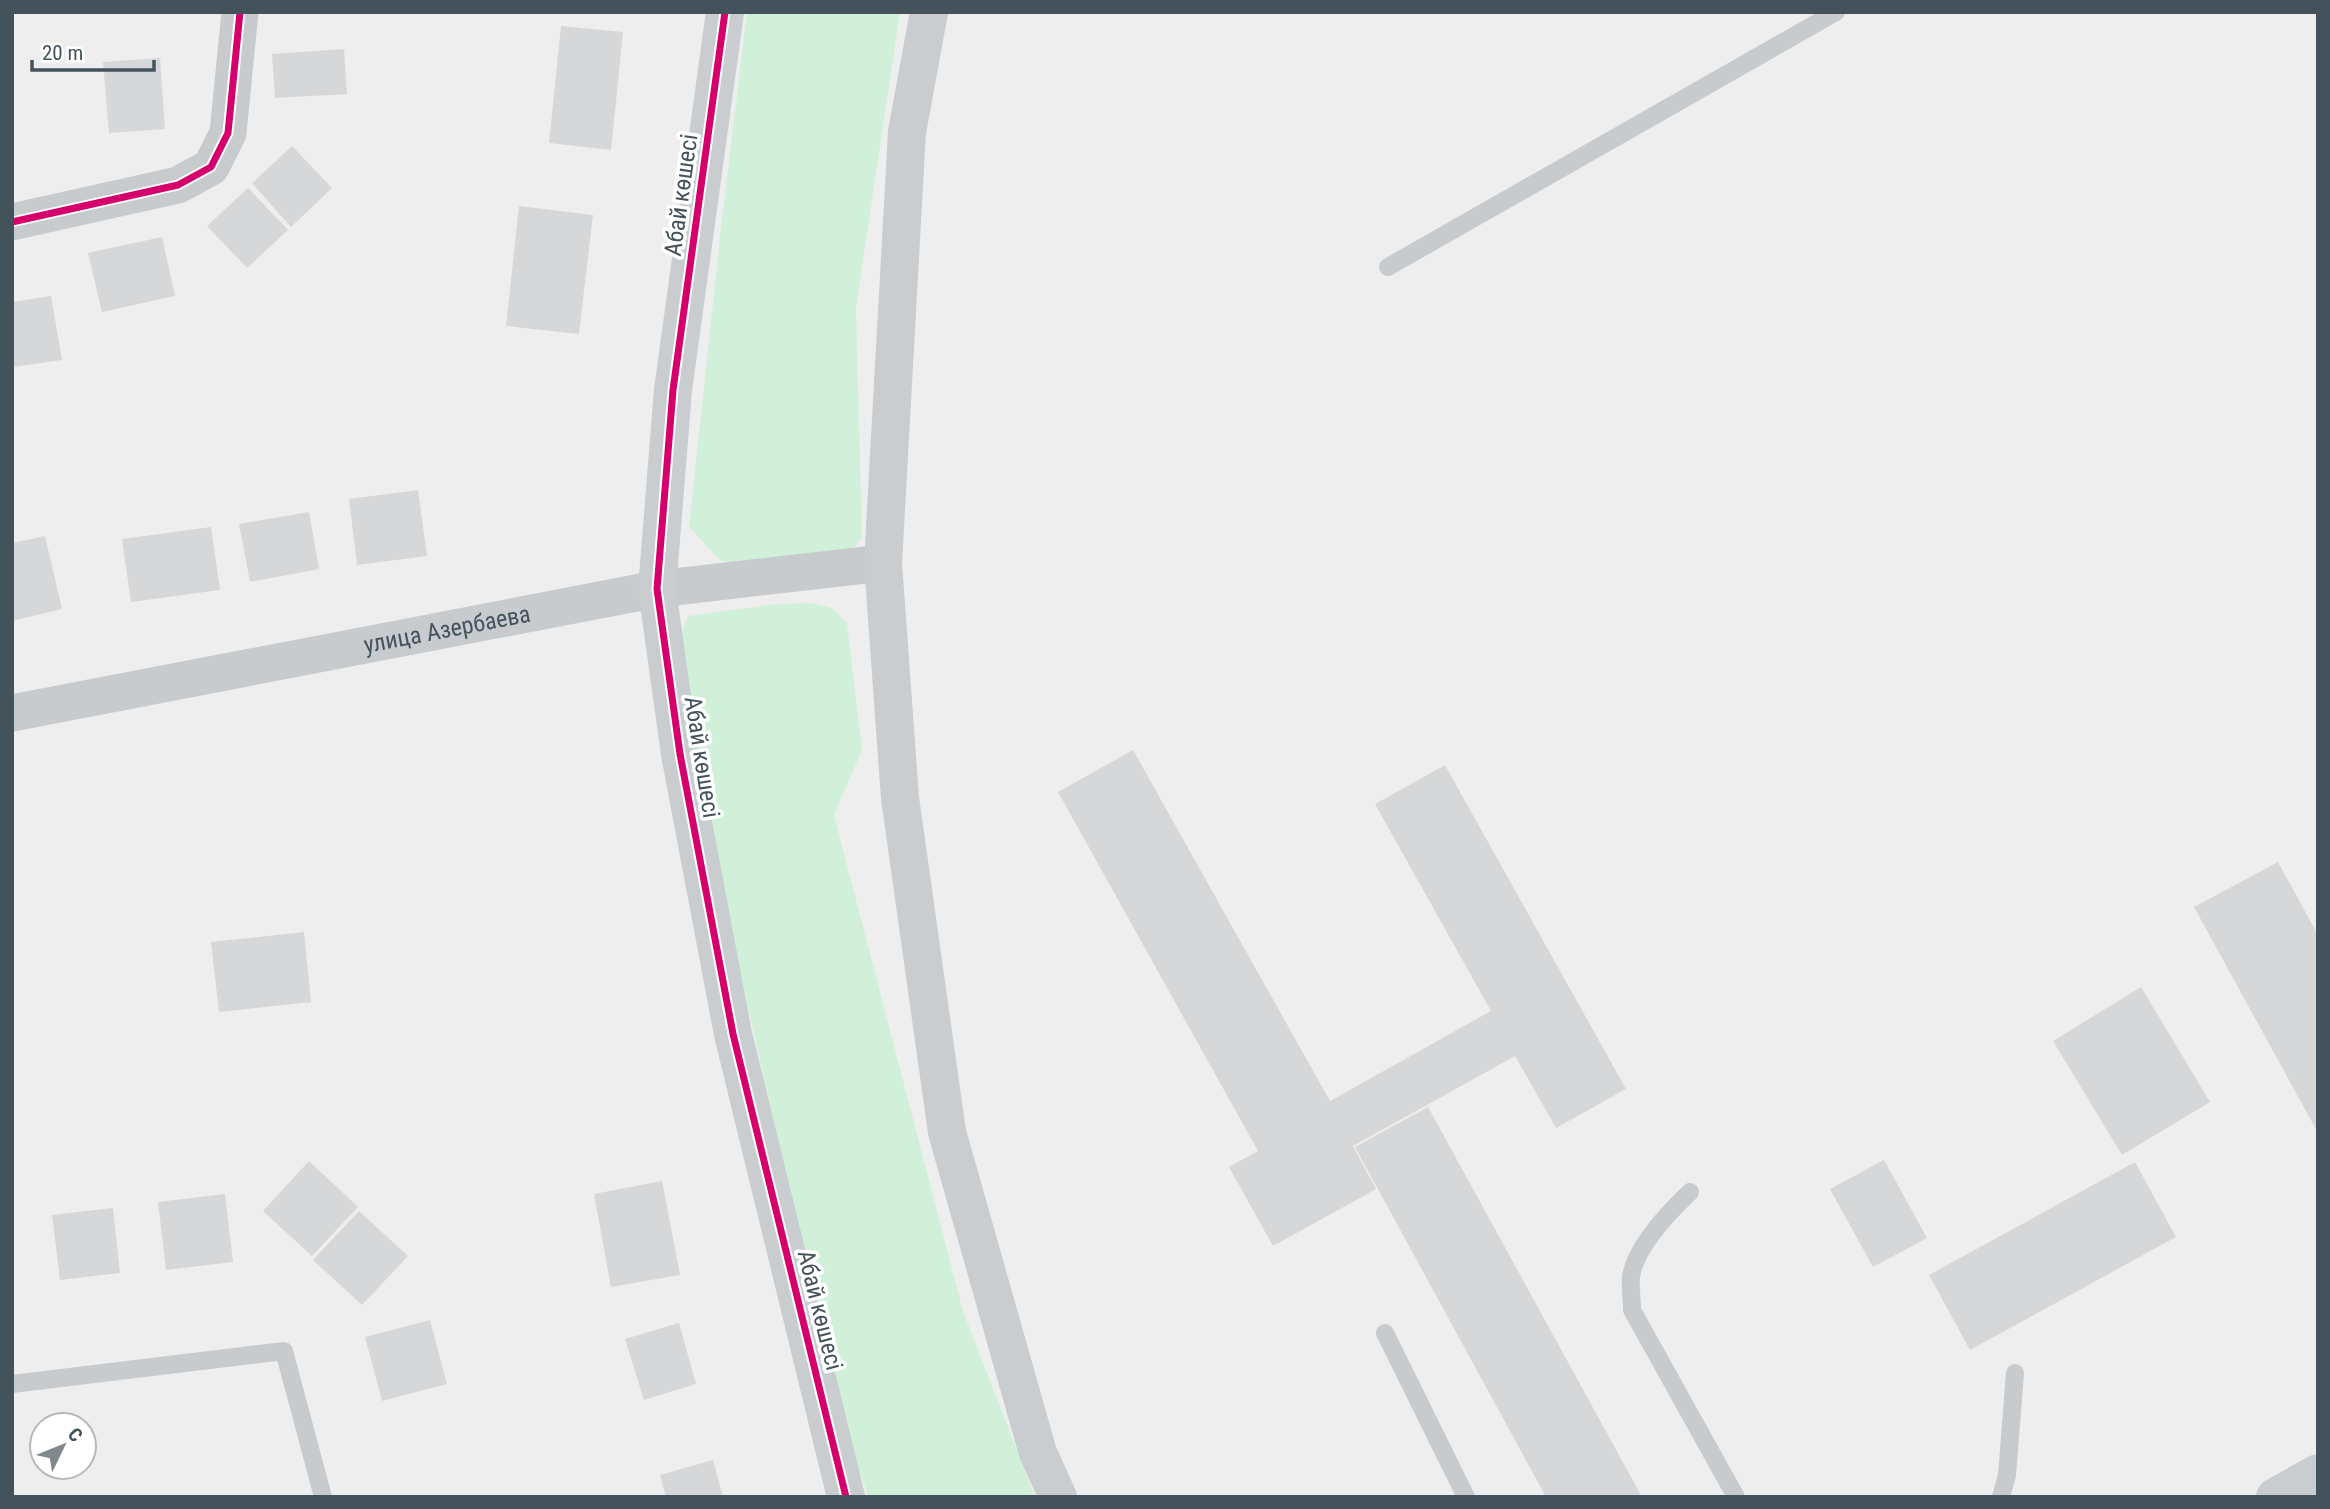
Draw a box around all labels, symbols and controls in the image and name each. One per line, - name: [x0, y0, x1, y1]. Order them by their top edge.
- scale bar: [32, 28, 154, 72]
- text: 20 m: [42, 41, 83, 65]
- street label: Абай көшесі: [659, 132, 703, 258]
- street label: улица Азербаева: [361, 600, 533, 659]
- street label: Абай көшесі: [679, 694, 725, 820]
- street label: Абай көшесі: [792, 1247, 848, 1373]
- north arrow: [28, 1411, 98, 1481]
- text: С: [63, 1423, 87, 1447]

